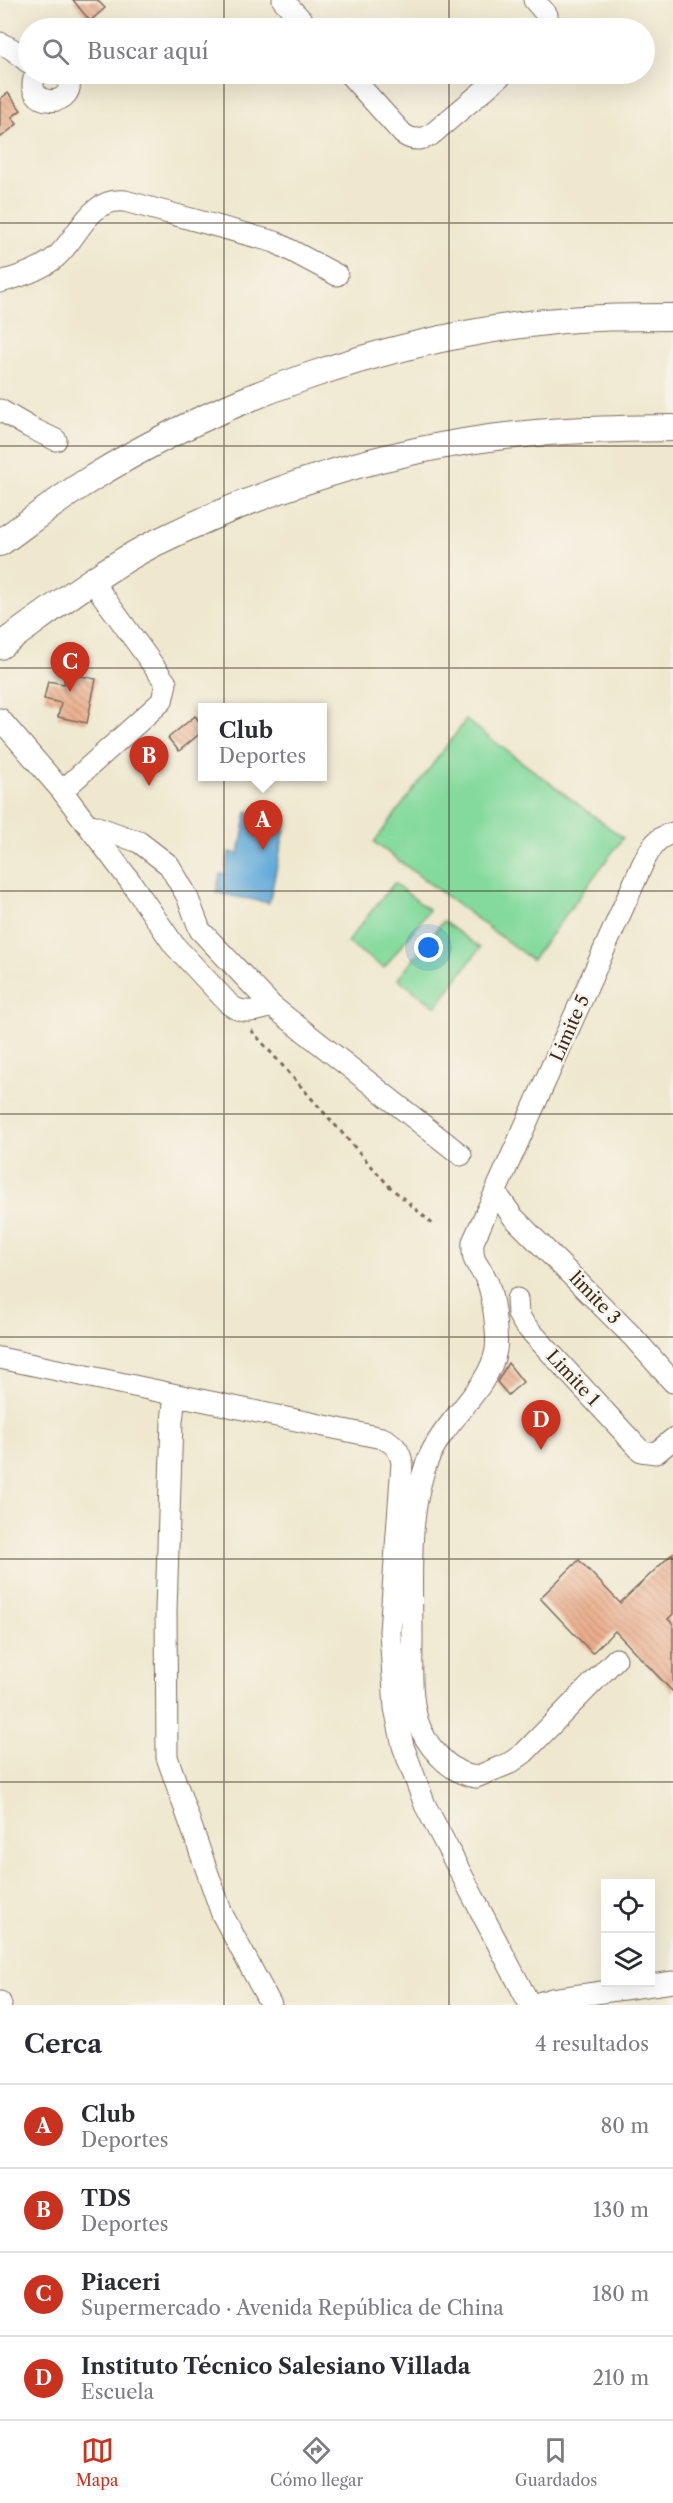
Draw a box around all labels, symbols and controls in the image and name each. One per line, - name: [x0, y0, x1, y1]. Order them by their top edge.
- search box: [18, 18, 655, 84]
- icon: search: [39, 35, 72, 68]
- text: Buscar aquí: [87, 38, 209, 65]
- pin: C: [50, 642, 90, 692]
- popup: [198, 703, 327, 781]
- text: Club: [219, 717, 273, 744]
- pin: B: [130, 736, 168, 786]
- text: Deportes: [219, 744, 306, 768]
- pin: A: [244, 800, 282, 850]
- your location: [414, 933, 443, 962]
- street label: Limite 5: [546, 991, 594, 1065]
- street label: limite 3: [565, 1267, 625, 1329]
- street label: Limite 1: [542, 1346, 605, 1411]
- pin: D: [522, 1400, 560, 1450]
- map controls: [601, 1879, 655, 1987]
- button: locate: [601, 1879, 655, 1933]
- button: layers: [601, 1933, 655, 1987]
- text: Cerca: [24, 2028, 102, 2060]
- text: 4 resultados: [535, 2032, 649, 2056]
- text: Club: [81, 2101, 135, 2128]
- text: A: [36, 2114, 51, 2138]
- text: 80 m: [601, 2114, 649, 2138]
- text: Deportes: [81, 2128, 168, 2152]
- text: TDS: [81, 2185, 131, 2212]
- text: B: [36, 2198, 51, 2222]
- text: 130 m: [593, 2198, 649, 2222]
- text: Deportes: [81, 2212, 168, 2236]
- text: Piaceri: [81, 2269, 161, 2296]
- text: C: [35, 2282, 52, 2306]
- text: 180 m: [592, 2282, 649, 2306]
- text: Supermercado · Avenida República de China: [81, 2296, 504, 2320]
- text: Instituto Técnico Salesiano Villada: [81, 2353, 471, 2380]
- text: D: [35, 2366, 52, 2390]
- text: 210 m: [592, 2366, 649, 2390]
- text: Escuela: [81, 2380, 154, 2404]
- tab: Mapa: [76, 2434, 119, 2490]
- tab: Cómo llegar: [270, 2434, 363, 2490]
- tab: Guardados: [515, 2434, 597, 2490]

